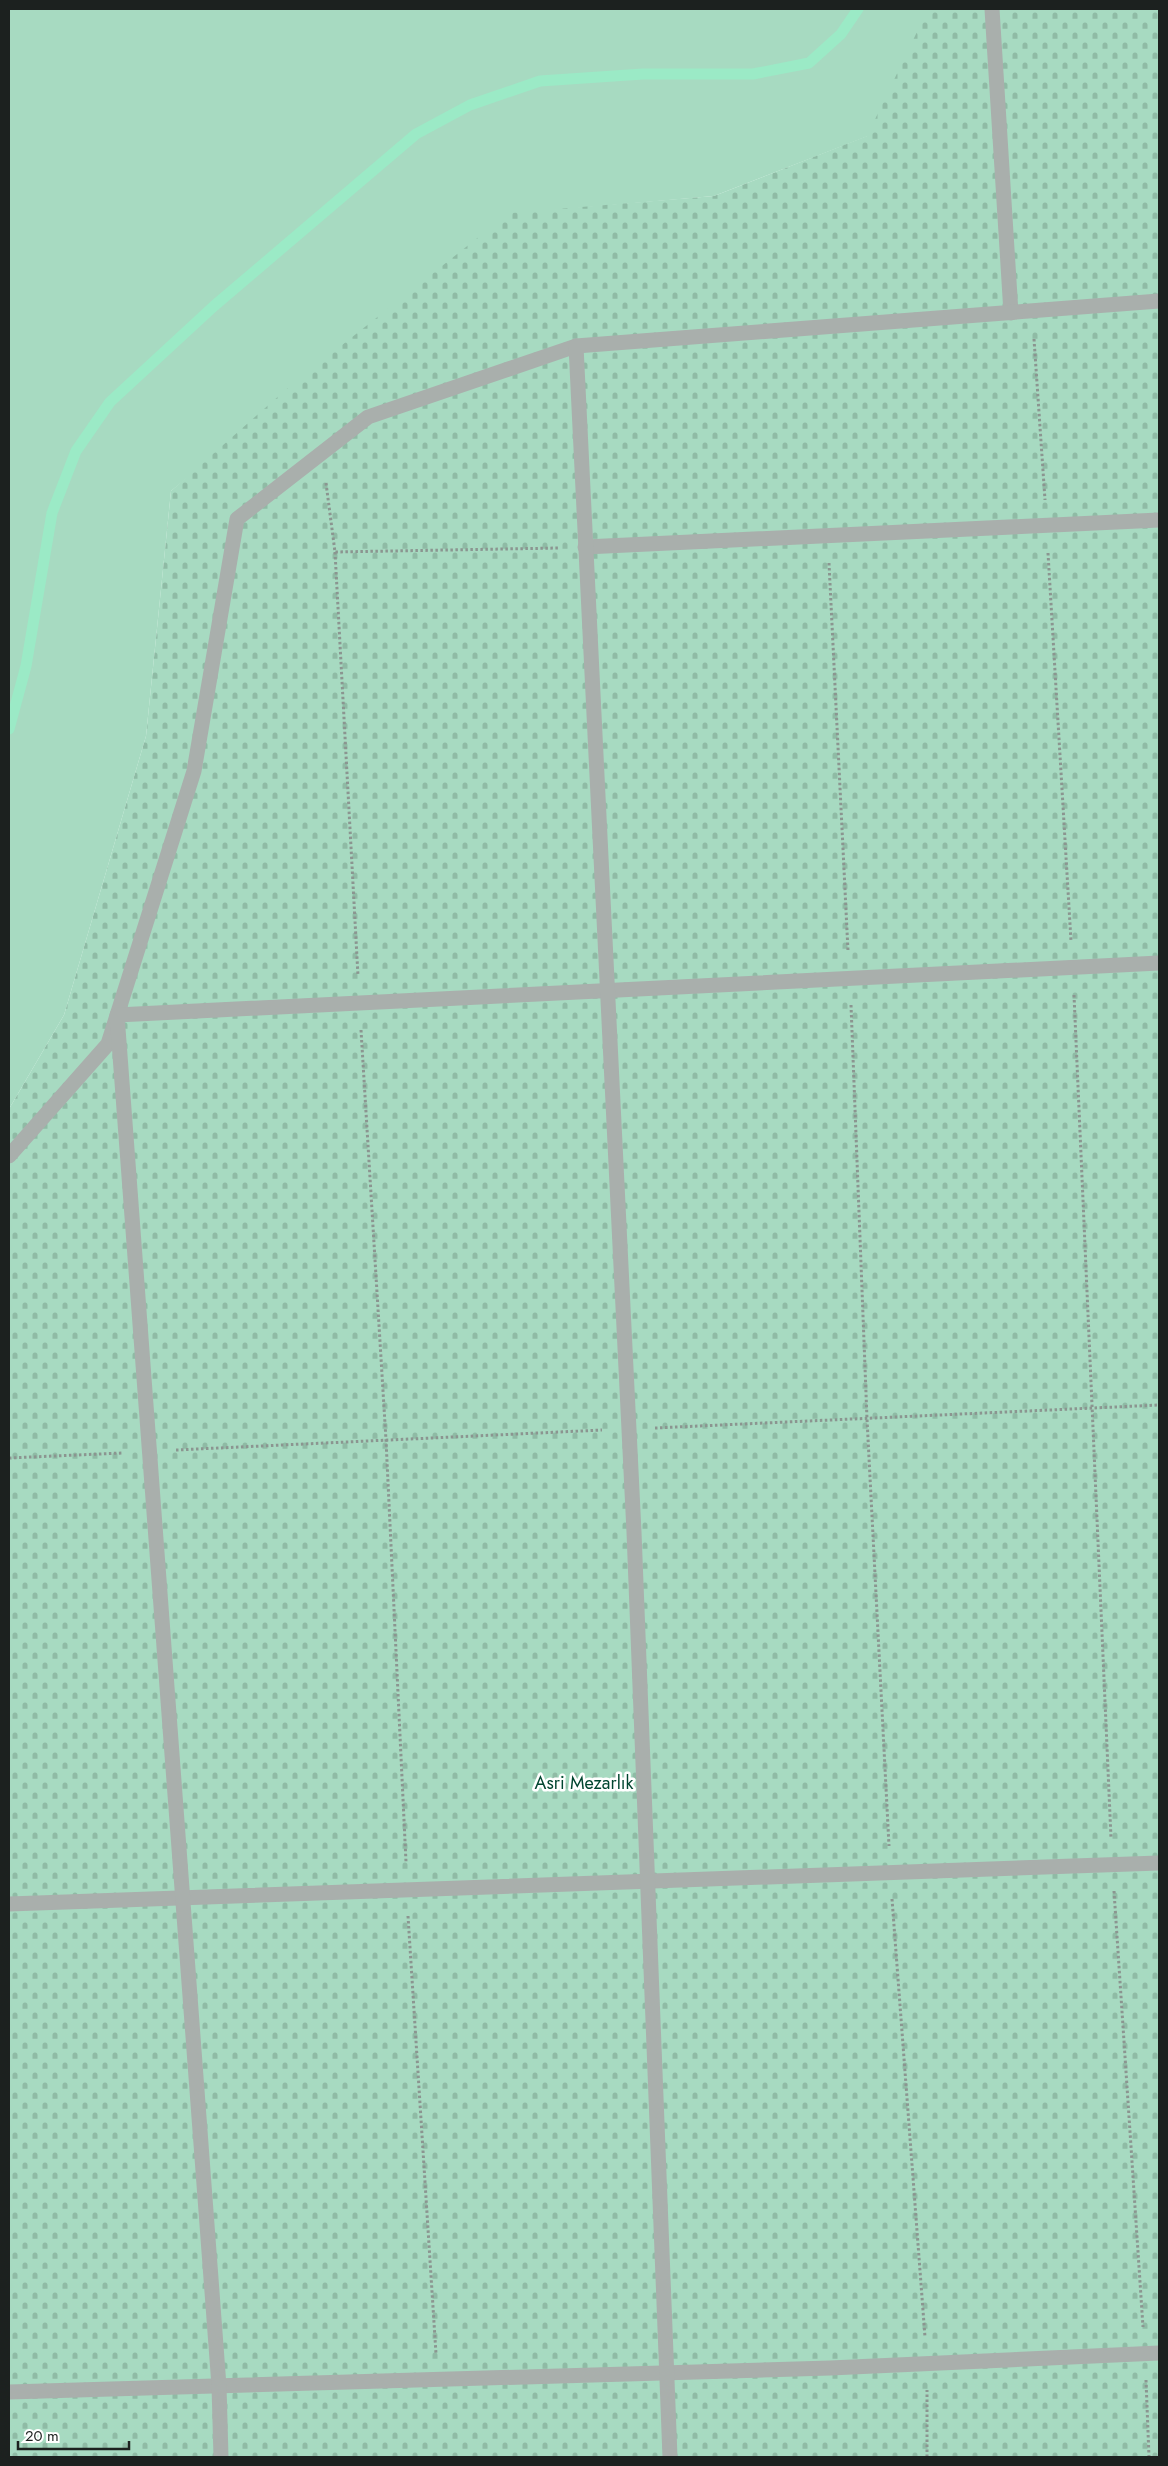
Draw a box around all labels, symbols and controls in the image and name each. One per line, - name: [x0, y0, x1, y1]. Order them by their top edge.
- park label: Asri Mezarlık: [535, 1770, 633, 1796]
- scale bar: [18, 2418, 129, 2450]
- text: 20 m: [25, 2425, 59, 2447]

